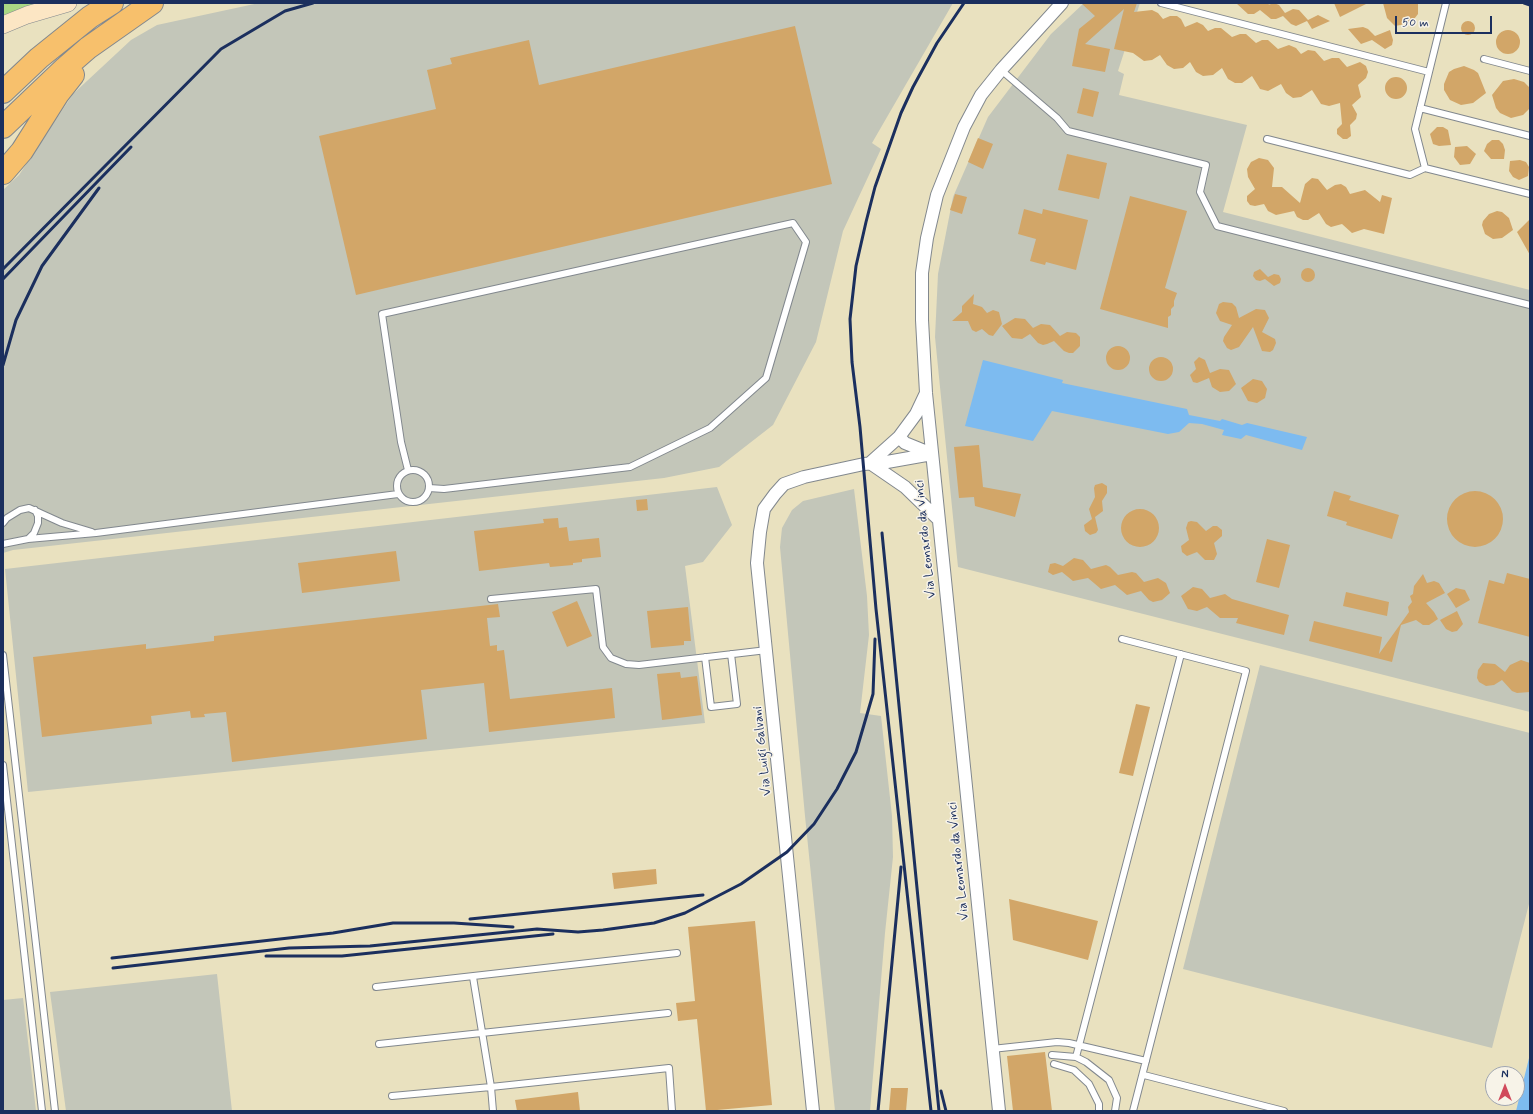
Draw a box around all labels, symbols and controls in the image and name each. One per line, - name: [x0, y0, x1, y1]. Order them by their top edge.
- scale bar: [1397, 8, 1494, 34]
- text: 50 m: [1402, 15, 1429, 31]
- street label: Via Leonardo da Vinci: [912, 479, 940, 599]
- street label: Via Luigi Galvani: [751, 705, 775, 797]
- street label: Via Leonardo da Vinci: [945, 801, 973, 921]
- north arrow: [1485, 1066, 1525, 1106]
- text: N: [1501, 1068, 1509, 1082]

